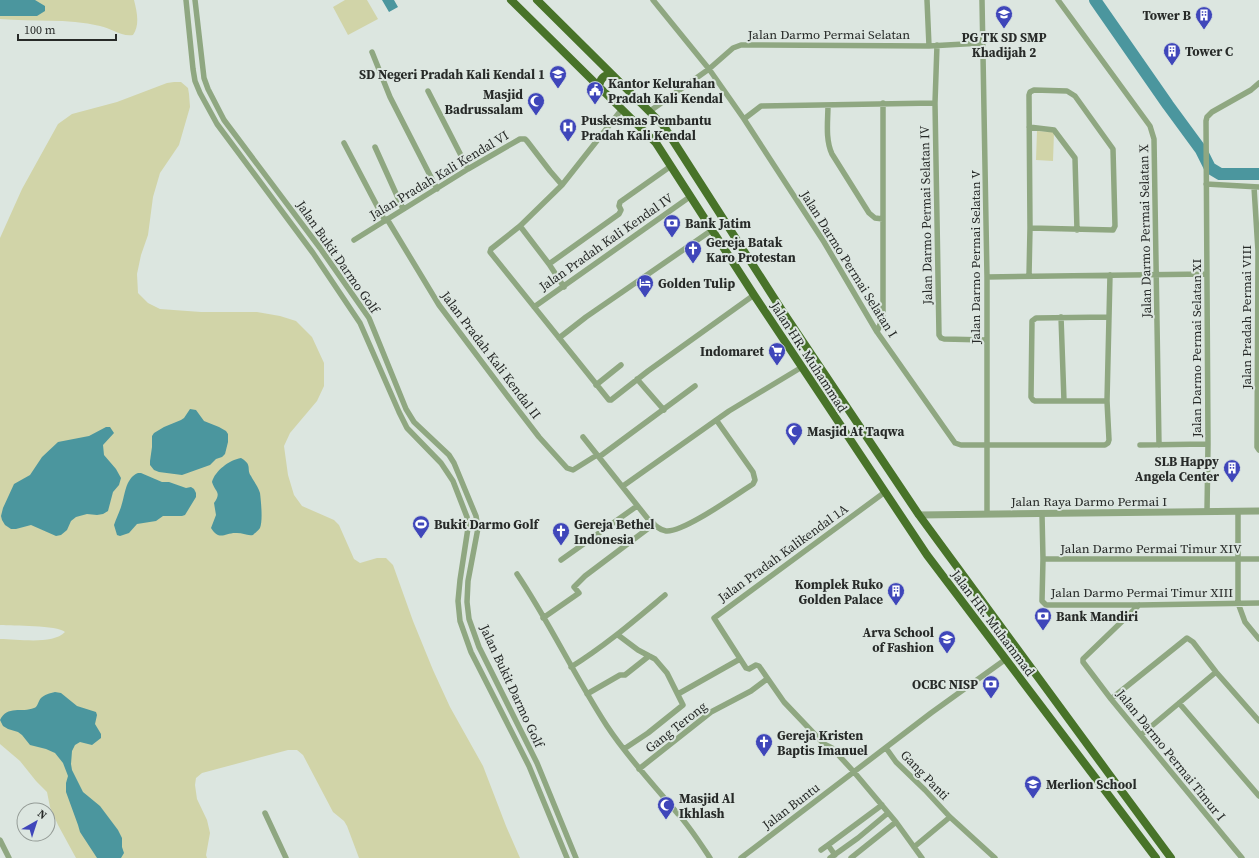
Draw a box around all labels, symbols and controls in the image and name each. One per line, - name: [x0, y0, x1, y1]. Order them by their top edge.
- school or university icon: PG TK SD SMP Khadijah 2: [994, 4, 1014, 29]
- building icon: Tower B: [1194, 5, 1214, 30]
- place label: Tower B: [1143, 7, 1192, 24]
- scale bar: [18, 16, 116, 42]
- text: 100 m: [24, 22, 56, 38]
- street label: Jalan Darmo Permai Selatan: [747, 26, 910, 43]
- place label: PG TK SD SMP Khadijah 2: [961, 29, 1047, 61]
- building icon: Tower C: [1162, 41, 1182, 66]
- place label: Tower C: [1185, 43, 1233, 60]
- school or university icon: SD Negeri Pradah Kali Kendal 1: [548, 64, 568, 89]
- place label: SD Negeri Pradah Kali Kendal 1: [359, 66, 545, 83]
- place label: Kantor Kelurahan Pradah Kali Kendal: [608, 75, 723, 107]
- public building icon: Kantor Kelurahan Pradah Kali Kendal: [585, 80, 605, 105]
- place label: Masjid Badrussalam: [445, 86, 523, 118]
- mosque icon: Masjid Badrussalam: [526, 91, 546, 116]
- place label: Puskesmas Pembantu Pradah Kali Kendal: [581, 112, 712, 144]
- hospital icon: Puskesmas Pembantu Pradah Kali Kendal: [558, 117, 578, 142]
- street label: Jalan Darmo Permai Selatan IV: [916, 125, 936, 306]
- street label: Jalan Pradah Kali Kendal VI: [365, 127, 512, 224]
- street label: Jalan Darmo Permai Selatan X: [1135, 143, 1155, 319]
- street label: Jalan Darmo Permai Selatan V: [967, 170, 984, 345]
- street label: Jalan Darmo Permai Selatan I: [796, 186, 901, 341]
- street label: Jalan Pradah Kali Kendal IV: [535, 189, 676, 295]
- street label: Jalan Bukit Darmo Golf: [292, 197, 384, 318]
- bank icon: Bank Jatim: [662, 213, 682, 238]
- place label: Bank Jatim: [685, 215, 751, 232]
- place label: Gereja Batak Karo Protestan: [706, 234, 796, 266]
- church icon: Gereja Batak Karo Protestan: [683, 239, 703, 264]
- street label: Jalan Pradah Permai VIII: [1238, 245, 1255, 390]
- street label: Jalan Darmo Permai Selatan XI: [1188, 258, 1205, 438]
- hotel icon: Golden Tulip: [635, 273, 655, 298]
- place label: Golden Tulip: [658, 275, 735, 292]
- street label: Jalan Pradah Kali Kendal II: [437, 287, 545, 422]
- street label: Jalan HR. Muhammad: [766, 298, 852, 416]
- supermarket icon: Indomaret: [767, 341, 787, 366]
- place label: Indomaret: [700, 343, 764, 360]
- mosque icon: Masjid At Taqwa: [784, 421, 804, 446]
- place label: Masjid At Taqwa: [807, 423, 904, 440]
- place label: SLB Happy Angela Center: [1135, 453, 1220, 485]
- building icon: SLB Happy Angela Center: [1222, 458, 1242, 483]
- street label: Jalan Raya Darmo Permai I: [1010, 493, 1167, 510]
- street label: Jalan Pradah Kalikendal 1A: [714, 500, 852, 607]
- sports icon: Bukit Darmo Golf: [411, 514, 431, 539]
- place label: Bukit Darmo Golf: [434, 516, 540, 533]
- place label: Gereja Bethel Indonesia: [574, 516, 654, 548]
- church icon: Gereja Bethel Indonesia: [551, 521, 571, 546]
- street label: Jalan Darmo Permai Timur XIV: [1059, 540, 1242, 557]
- street label: Jalan HR. Muhammad: [947, 566, 1039, 680]
- place label: Komplek Ruko Golden Palace: [795, 576, 883, 608]
- building icon: Komplek Ruko Golden Palace: [886, 581, 906, 606]
- street label: Jalan Darmo Permai Timur XIII: [1050, 584, 1233, 601]
- bank icon: Bank Mandiri: [1033, 606, 1053, 631]
- place label: Bank Mandiri: [1056, 608, 1138, 625]
- street label: Jalan Bukit Darmo Golf: [476, 621, 549, 751]
- place label: Arva School of Fashion: [862, 624, 934, 656]
- school or university icon: Arva School of Fashion: [937, 629, 957, 654]
- bank icon: OCBC NISP: [981, 674, 1001, 699]
- place label: OCBC NISP: [912, 676, 978, 693]
- street label: Jalan Darmo Permai Timur I: [1112, 685, 1229, 824]
- street label: Gang Terong: [642, 698, 710, 756]
- place label: Gereja Kristen Baptis Imanuel: [777, 727, 868, 759]
- church icon: Gereja Kristen Baptis Imanuel: [754, 732, 774, 757]
- street label: Gang Panti: [897, 746, 953, 804]
- school or university icon: Merlion School: [1023, 774, 1043, 799]
- place label: Merlion School: [1046, 776, 1137, 793]
- street label: Jalan Buntu: [758, 779, 823, 834]
- place label: Masjid Al Ikhlash: [679, 790, 735, 822]
- mosque icon: Masjid Al Ikhlash: [656, 795, 676, 820]
- north arrow: [16, 802, 56, 842]
- text: N: [34, 806, 50, 823]

